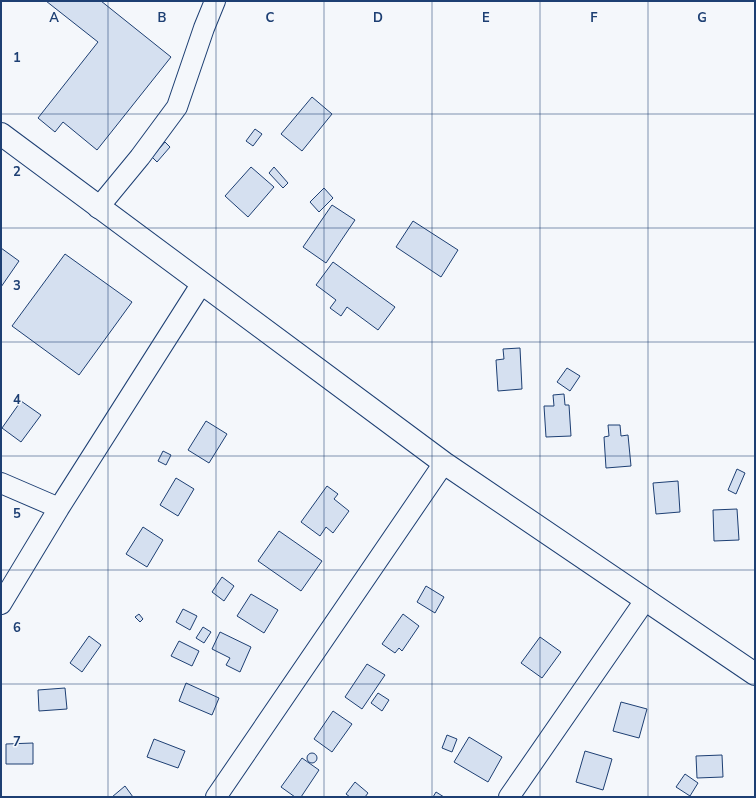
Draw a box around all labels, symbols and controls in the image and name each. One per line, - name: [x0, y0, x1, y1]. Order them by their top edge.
- text: A: [49, 9, 59, 27]
- text: B: [158, 9, 167, 27]
- text: C: [266, 9, 275, 27]
- text: D: [373, 9, 383, 27]
- text: E: [482, 9, 490, 27]
- text: F: [590, 9, 598, 27]
- text: G: [697, 9, 707, 27]
- text: 1: [13, 49, 21, 67]
- text: 2: [13, 163, 21, 181]
- text: 3: [13, 277, 21, 295]
- text: 4: [13, 391, 21, 409]
- text: 5: [13, 505, 21, 523]
- text: 6: [13, 619, 21, 637]
- text: 7: [13, 733, 21, 751]

